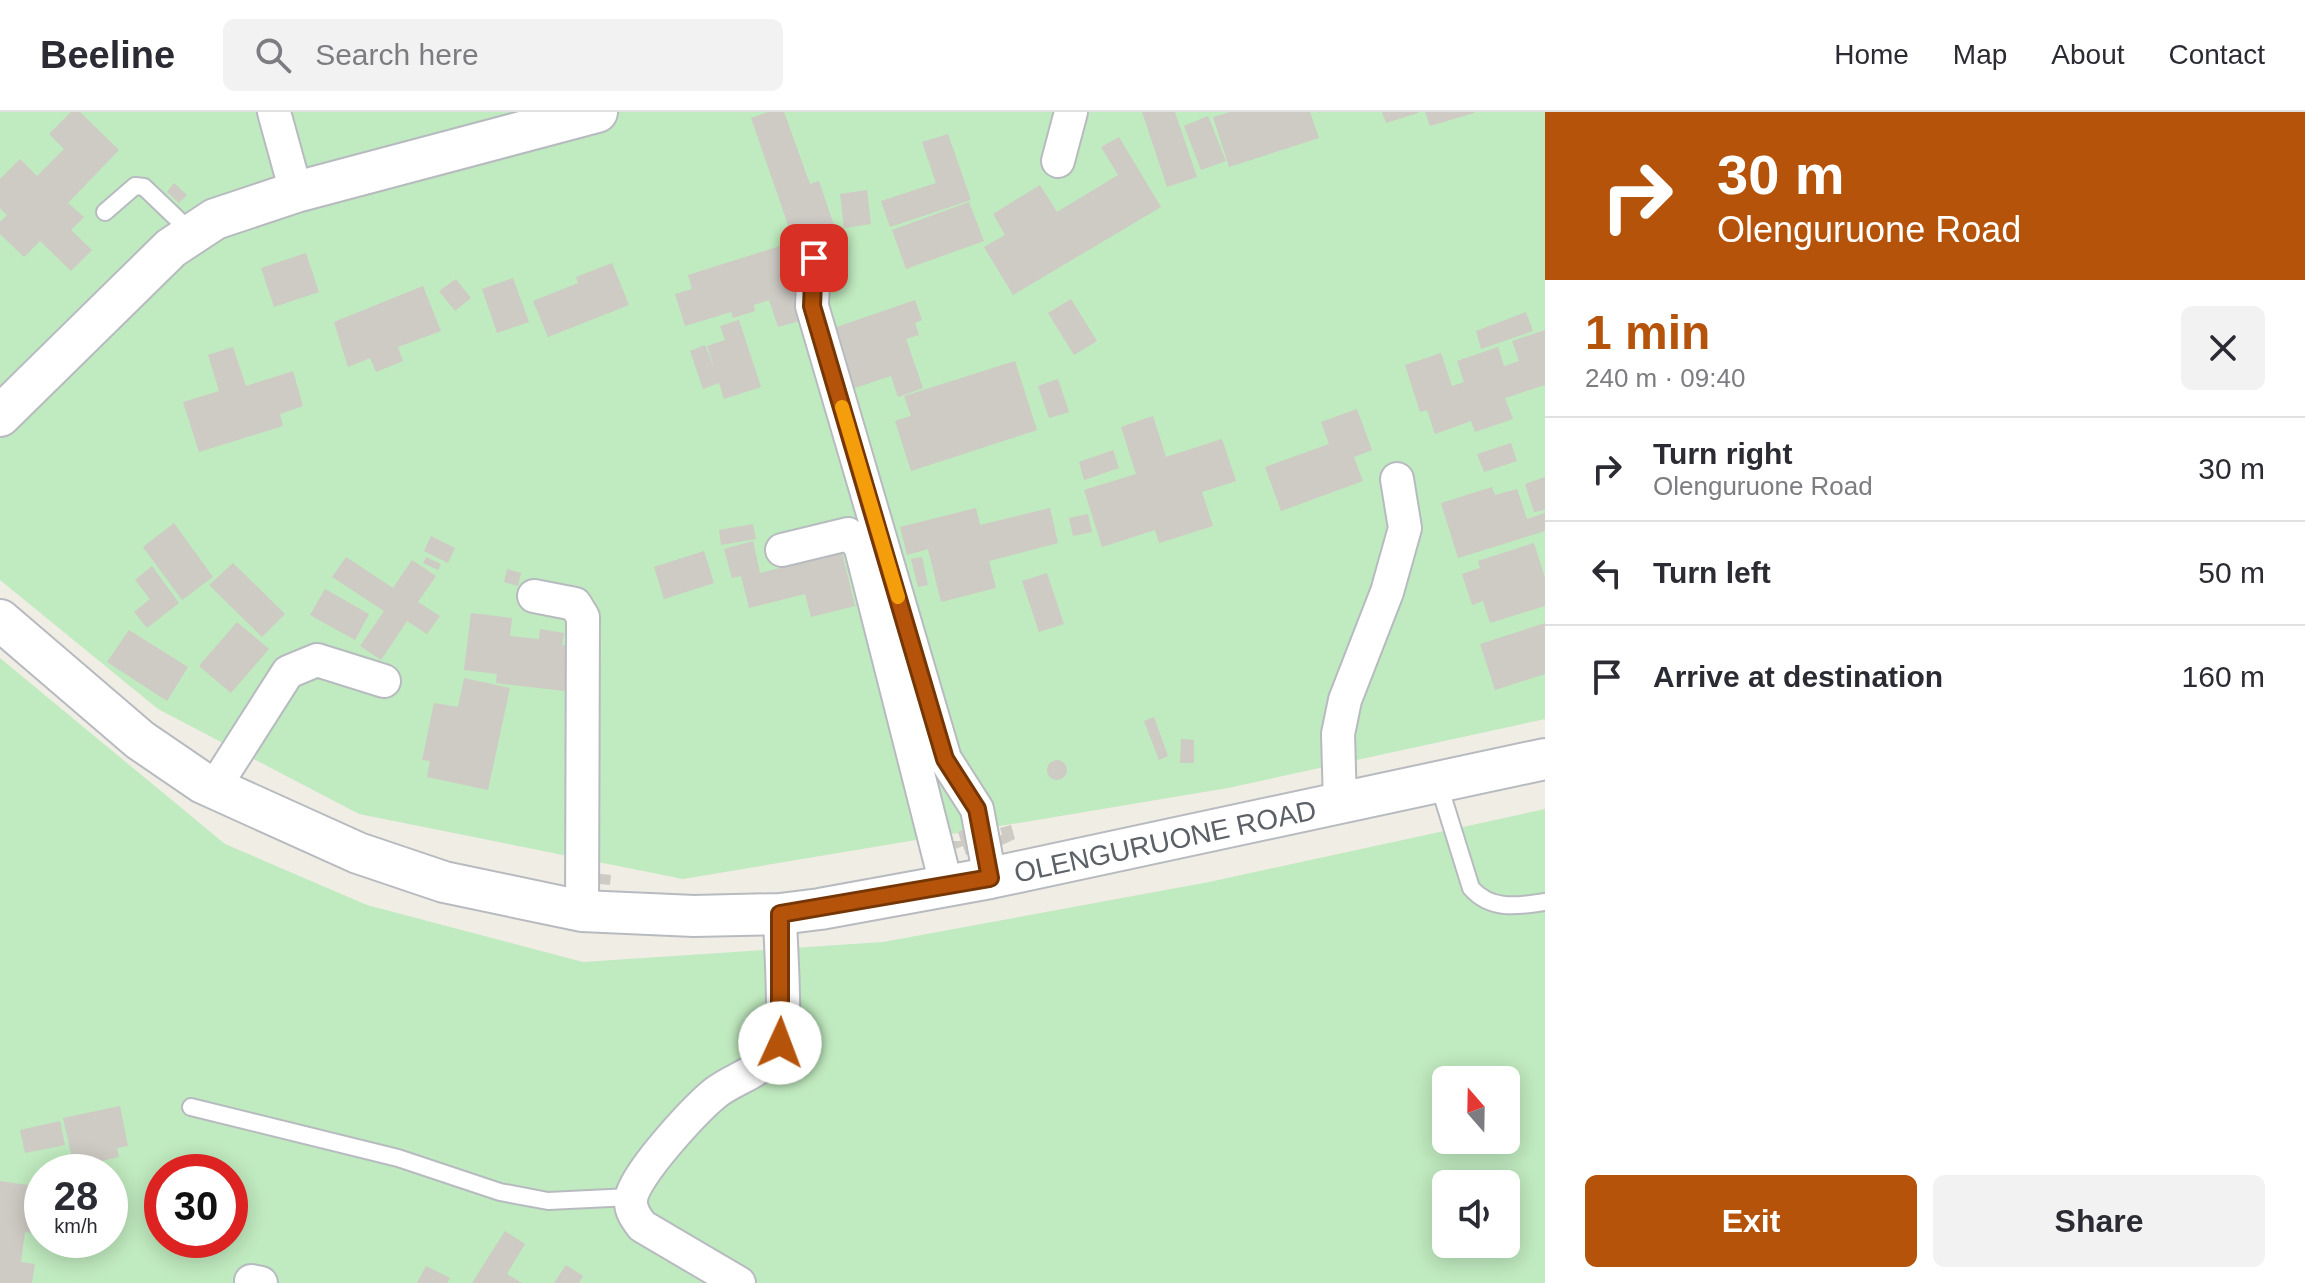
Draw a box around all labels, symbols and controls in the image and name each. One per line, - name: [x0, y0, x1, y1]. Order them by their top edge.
- search box: [223, 19, 783, 91]
- icon: search: [251, 33, 295, 77]
- text: Beeline: [40, 34, 175, 76]
- text: Search here: [315, 38, 479, 71]
- text: Home: [1834, 39, 1909, 70]
- text: Map: [1953, 39, 2007, 70]
- text: About: [2051, 39, 2125, 70]
- text: Contact: [2169, 39, 2265, 70]
- text: 30 m: [1717, 143, 1845, 206]
- icon: right: [1585, 144, 1689, 248]
- text: Olenguruone Road: [1717, 209, 2021, 250]
- pin: [780, 224, 848, 292]
- icon: arrive: [792, 236, 836, 280]
- text: 1 min: [1585, 306, 1710, 359]
- button: close: [2181, 306, 2265, 390]
- text: 240 m · 09:40: [1585, 363, 1745, 393]
- text: Turn right: [1653, 437, 1792, 470]
- icon: right: [1585, 447, 1629, 491]
- text: 30 m: [2198, 452, 2265, 485]
- text: Olenguruone Road: [1653, 471, 1873, 501]
- icon: left: [1585, 551, 1629, 595]
- text: Turn left: [1653, 556, 1771, 589]
- text: 50 m: [2198, 556, 2265, 589]
- icon: arrive: [1585, 655, 1629, 699]
- text: Arrive at destination: [1653, 660, 1943, 693]
- text: 160 m: [2182, 660, 2265, 693]
- street label: OLENGURUONE ROAD: [1011, 794, 1319, 889]
- position arrow: [738, 1001, 822, 1085]
- north arrow: [1432, 1066, 1520, 1154]
- map controls: [1432, 1066, 1520, 1258]
- speed limit sign: 30: [144, 1154, 248, 1258]
- button: sound: [1432, 1170, 1520, 1258]
- text: 28: [54, 1174, 98, 1218]
- button: Exit: [1585, 1175, 1917, 1267]
- button: Share: [1933, 1175, 2265, 1267]
- text: km/h: [54, 1215, 98, 1237]

